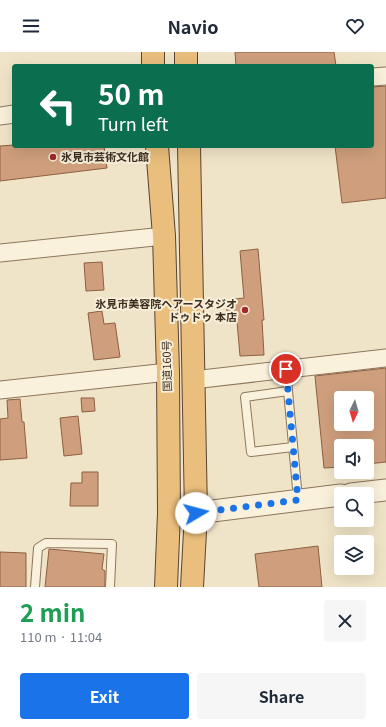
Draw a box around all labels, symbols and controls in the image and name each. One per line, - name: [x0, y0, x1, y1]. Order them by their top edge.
- text: Navio: [167, 13, 219, 39]
- icon: menu: [20, 15, 42, 37]
- icon: heart: [344, 15, 366, 37]
- text: 50 m: [98, 73, 164, 113]
- icon: left: [32, 80, 84, 132]
- text: Turn left: [98, 110, 168, 136]
- place label: 氷見市芸術文化館: [61, 148, 149, 164]
- marker: 氷見市芸術文化館: [48, 152, 58, 162]
- place label: 氷見市美容院ヘアースタジオ ドゥドゥ 本店: [95, 295, 237, 324]
- marker: 氷見市美容院ヘアースタジオ ドゥドゥ 本店: [240, 305, 250, 315]
- street label: 国道160号: [158, 340, 174, 392]
- pin: [269, 352, 303, 386]
- icon: arrive: [275, 358, 297, 380]
- north arrow: [334, 391, 374, 431]
- map controls: [334, 391, 374, 575]
- button: sound: [334, 439, 374, 479]
- button: search: [334, 487, 374, 527]
- position arrow: [175, 492, 217, 534]
- button: layers: [334, 535, 374, 575]
- text: 2 min: [20, 594, 85, 629]
- button: close: [324, 600, 366, 642]
- text: 110 m · 11:04: [20, 627, 102, 646]
- button: Exit: [20, 673, 189, 719]
- button: Share: [197, 673, 366, 719]

